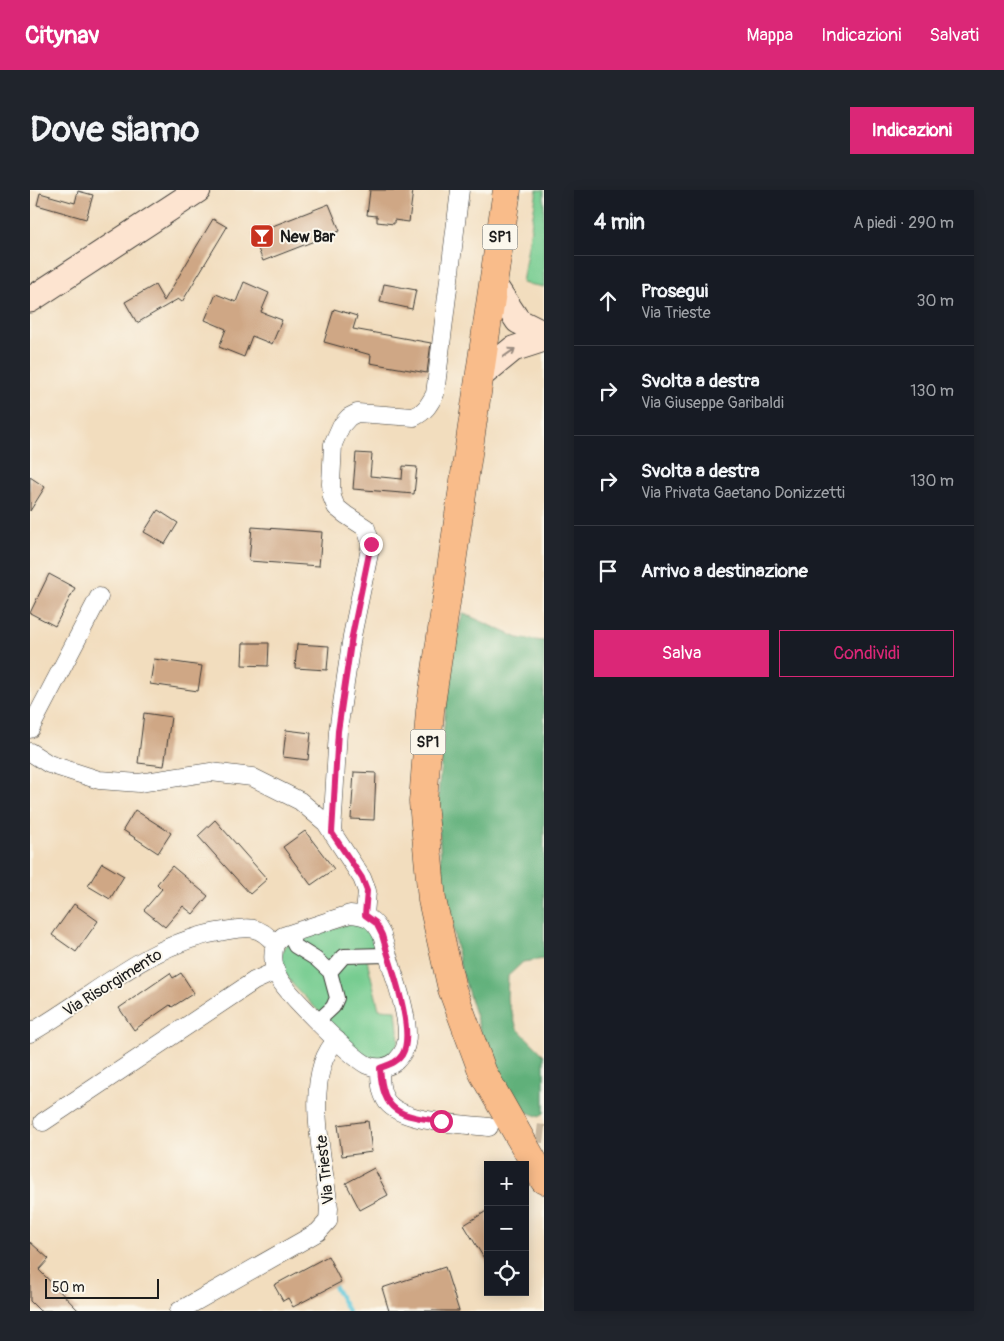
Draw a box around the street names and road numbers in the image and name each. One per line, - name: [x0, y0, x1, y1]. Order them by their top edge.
- road number: SP1: [482, 224, 518, 250]
- road number: SP1: [410, 730, 446, 754]
- street label: Via Risorgimento: [59, 944, 166, 1021]
- street label: Via Trieste: [311, 1134, 339, 1206]

